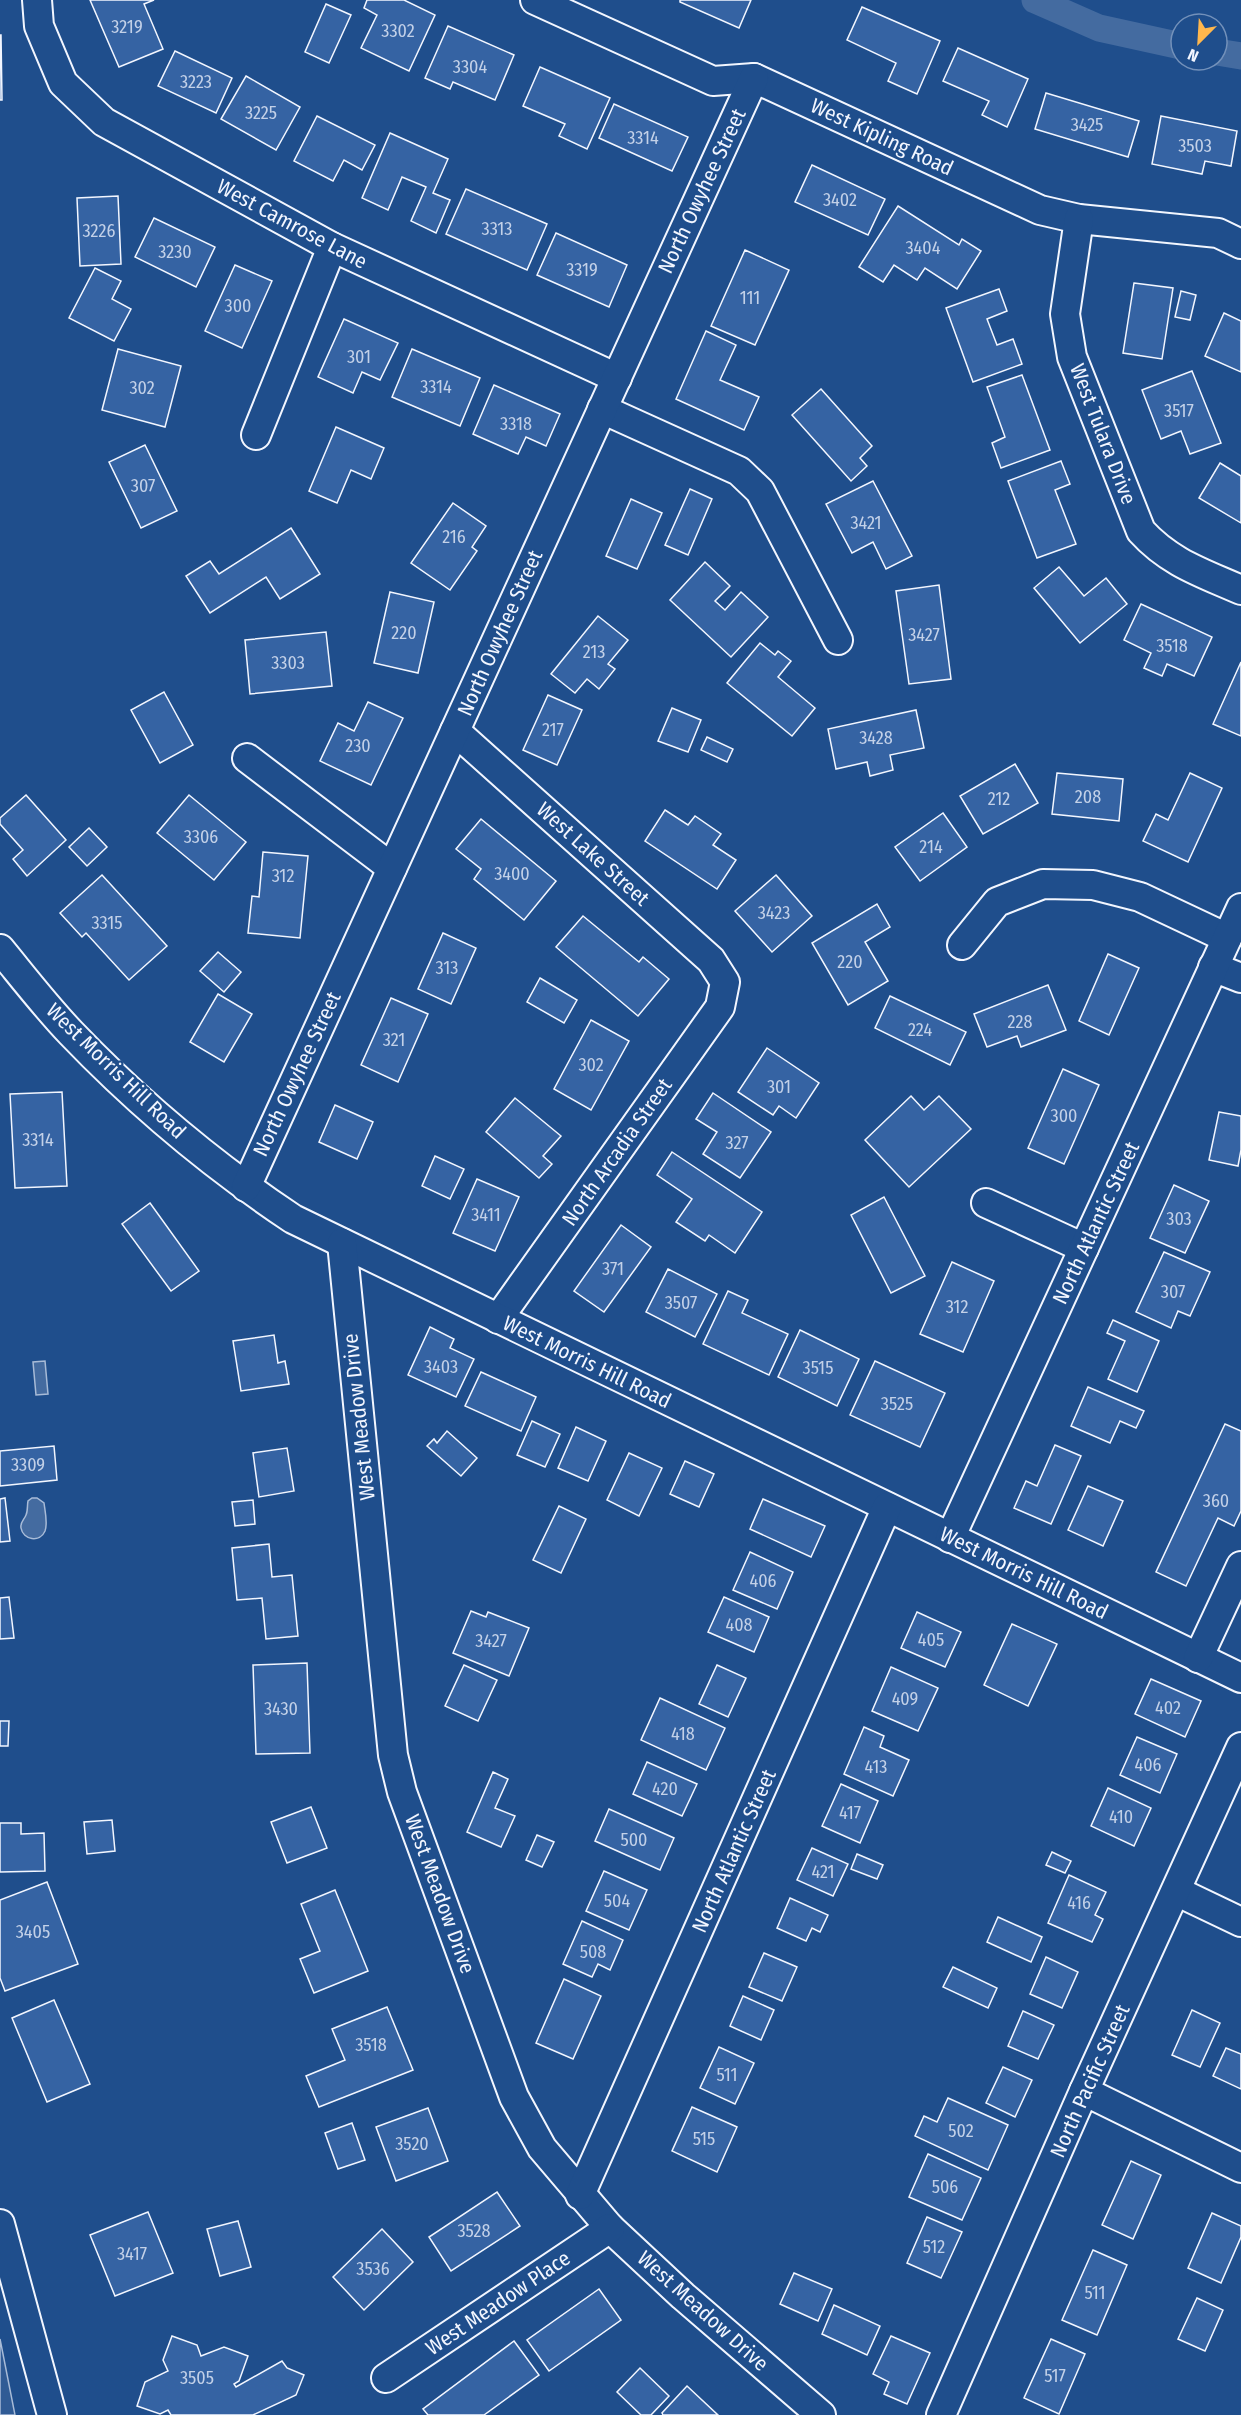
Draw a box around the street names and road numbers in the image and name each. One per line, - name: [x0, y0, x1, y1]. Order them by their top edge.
- street label: West Kipling Road: [807, 93, 957, 181]
- street label: North Owyhee Street: [652, 104, 752, 277]
- street label: West Camrose Lane: [212, 173, 372, 275]
- street label: West Tulara Drive: [1064, 360, 1142, 508]
- street label: North Owyhee Street: [452, 546, 548, 720]
- street label: West Lake Street: [531, 797, 655, 911]
- street label: North Owyhee Street: [247, 987, 347, 1160]
- street label: West Morris Hill Road: [41, 998, 191, 1144]
- street label: North Arcadia Street: [556, 1073, 678, 1231]
- street label: North Atlantic Street: [1047, 1138, 1145, 1308]
- street label: West Morris Hill Road: [499, 1310, 675, 1414]
- street label: West Meadow Drive: [337, 1332, 381, 1502]
- street label: West Morris Hill Road: [936, 1521, 1112, 1625]
- street label: North Atlantic Street: [686, 1765, 782, 1937]
- street label: West Meadow Drive: [399, 1811, 481, 1977]
- street label: North Pacific Street: [1045, 2000, 1135, 2162]
- street label: West Meadow Place: [421, 2245, 575, 2361]
- street label: West Meadow Drive: [632, 2245, 774, 2377]

